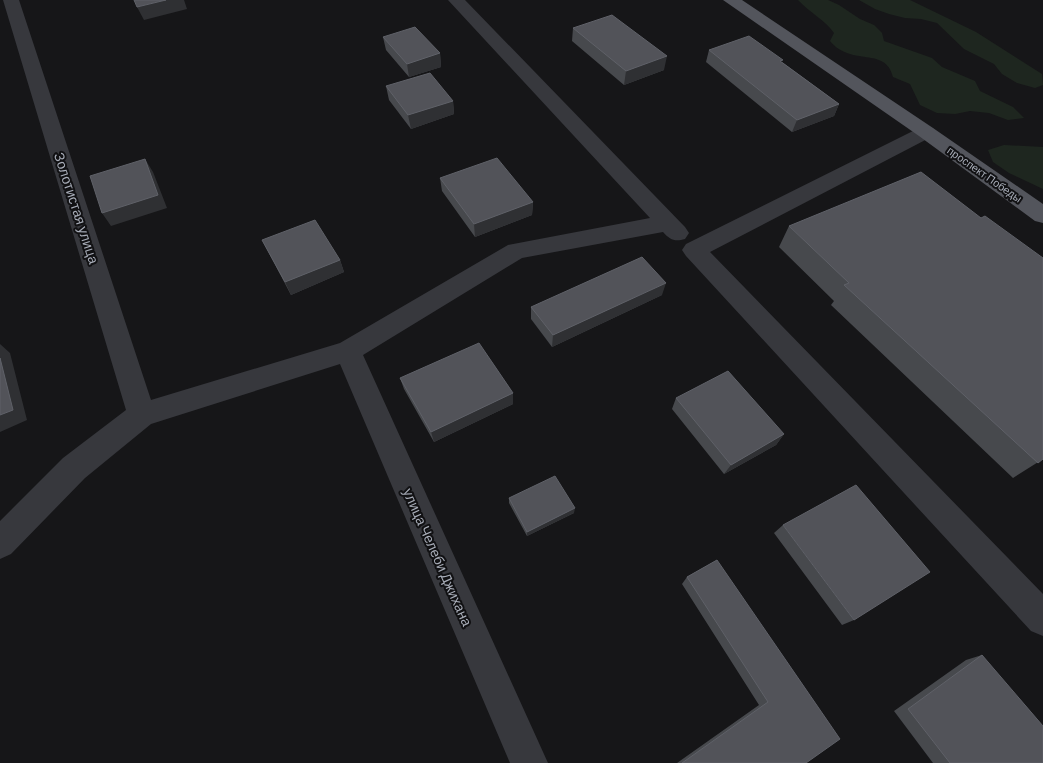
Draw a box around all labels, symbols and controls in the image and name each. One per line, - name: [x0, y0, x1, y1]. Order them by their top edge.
- street label: проспект Победы: [945, 143, 1025, 205]
- street label: Золотистая улица: [51, 150, 103, 266]
- street label: улица Челеби Джихана: [400, 485, 476, 629]

